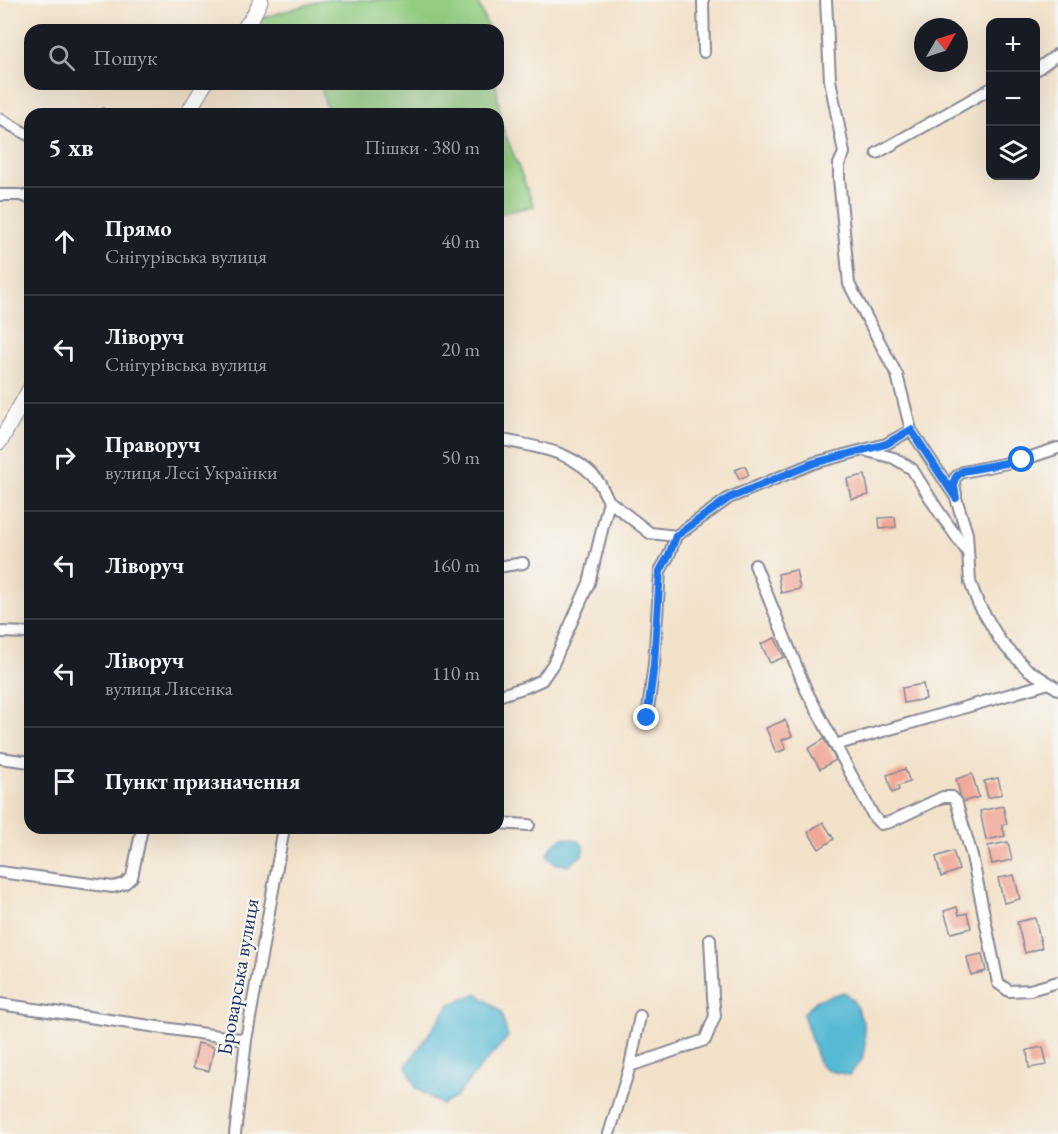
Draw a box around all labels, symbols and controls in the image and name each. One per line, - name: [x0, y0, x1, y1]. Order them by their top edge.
- north arrow: [914, 18, 968, 72]
- map controls: [986, 18, 1040, 180]
- button: +: [986, 18, 1040, 72]
- search box: [24, 24, 504, 90]
- icon: search: [45, 41, 78, 74]
- text: Пошук: [93, 43, 157, 72]
- button: −: [986, 72, 1040, 126]
- button: layers: [986, 126, 1040, 180]
- text: 5 хв: [48, 130, 94, 164]
- text: Пішки · 380 m: [364, 134, 480, 160]
- text: Прямо: [105, 214, 172, 243]
- icon: ahead: [48, 225, 81, 258]
- text: 40 m: [441, 228, 480, 254]
- text: Снігурівська вулиця: [105, 243, 267, 269]
- text: Ліворуч: [105, 322, 184, 351]
- icon: left: [48, 333, 81, 366]
- text: 20 m: [441, 336, 480, 362]
- text: Снігурівська вулиця: [105, 351, 267, 377]
- text: Праворуч: [105, 430, 201, 459]
- icon: right: [48, 441, 81, 474]
- text: 50 m: [441, 444, 480, 470]
- route start: [1008, 446, 1034, 472]
- text: вулиця Лесі Українки: [105, 459, 278, 485]
- icon: left: [48, 549, 81, 582]
- text: Ліворуч: [105, 551, 184, 580]
- text: 160 m: [432, 552, 480, 578]
- text: Ліворуч: [105, 646, 184, 675]
- icon: left: [48, 657, 81, 690]
- text: 110 m: [432, 660, 480, 686]
- text: вулиця Лисенка: [105, 675, 233, 701]
- route end: [633, 704, 659, 730]
- icon: arrive: [48, 765, 81, 798]
- text: Пункт призначення: [105, 767, 300, 796]
- street label: Броварська вулиця: [210, 896, 265, 1058]

